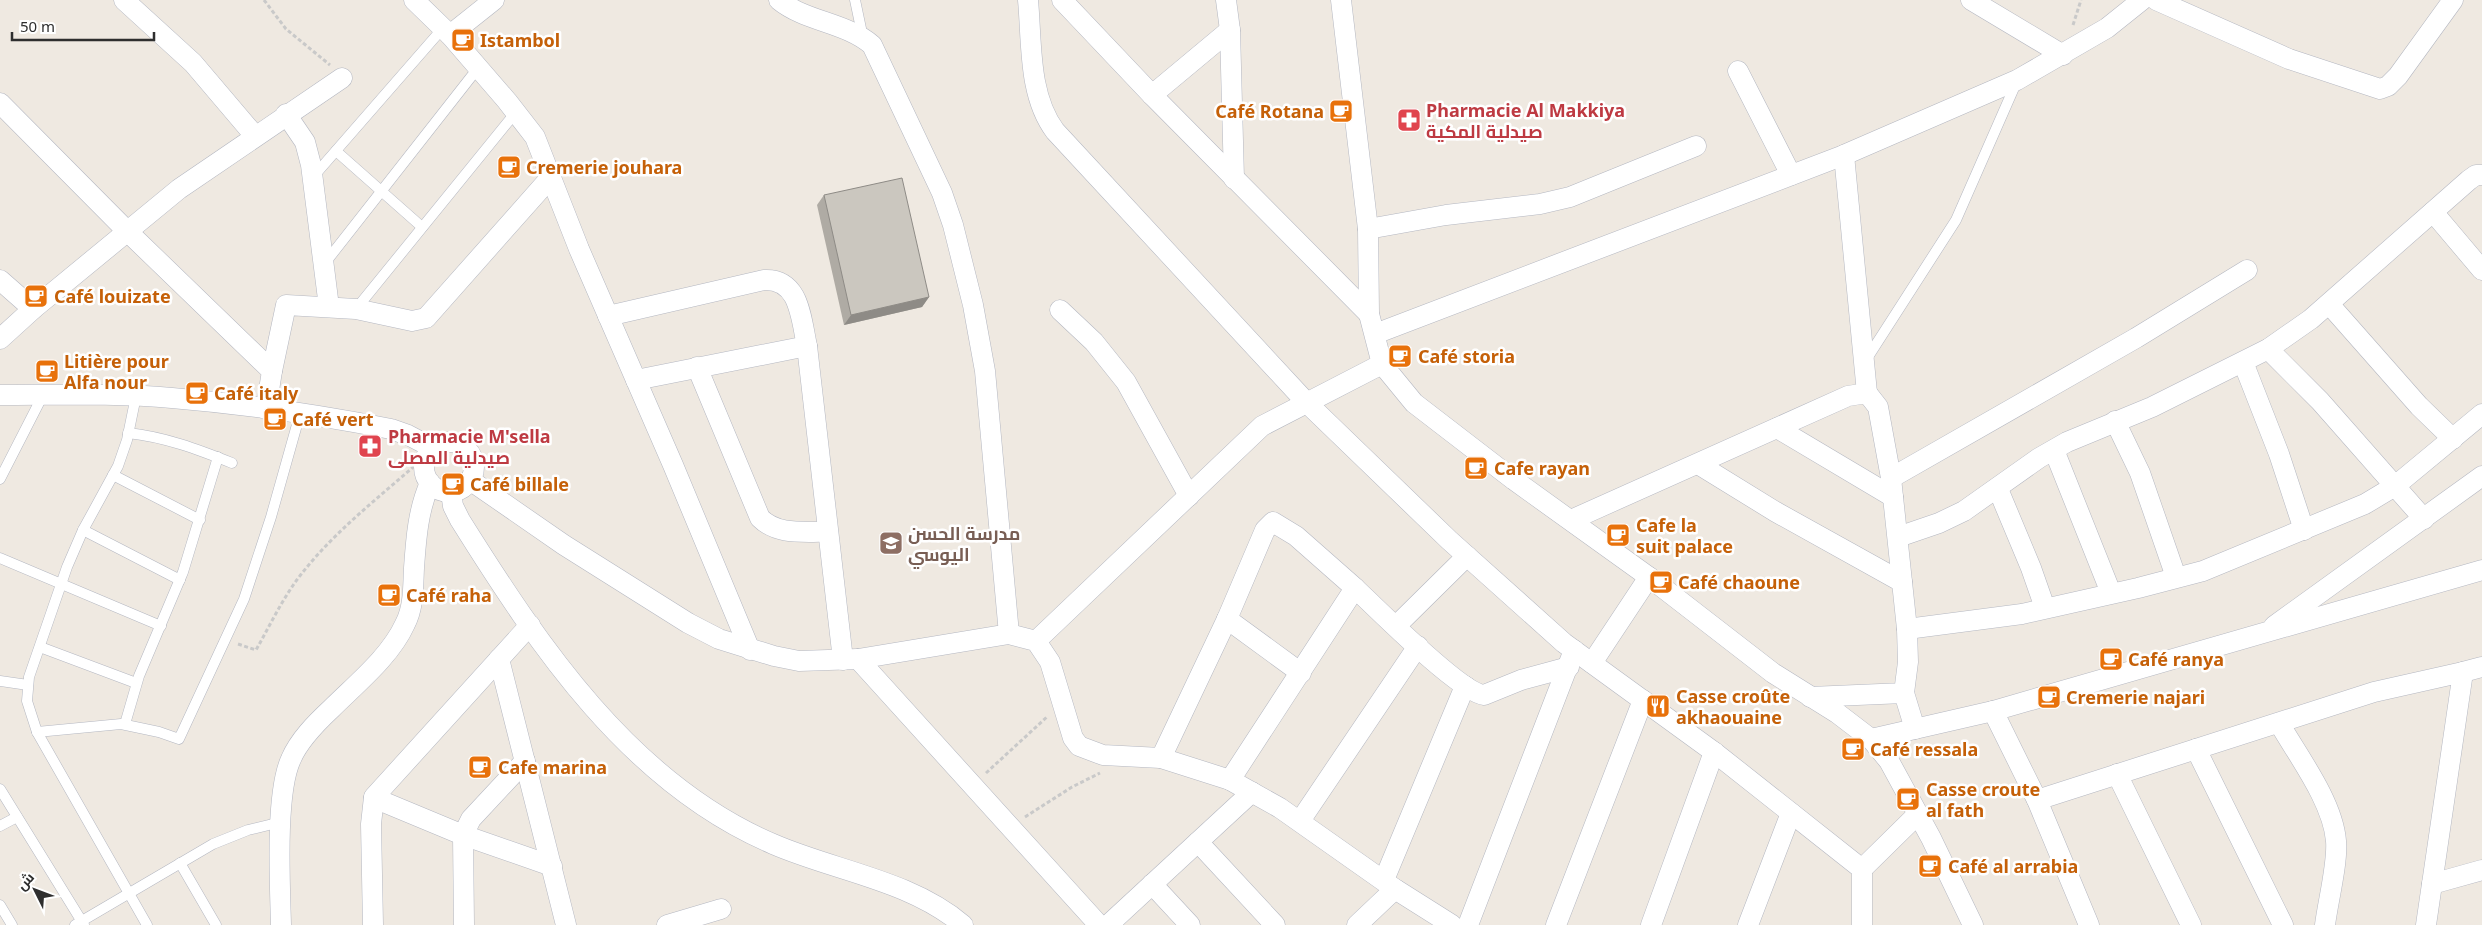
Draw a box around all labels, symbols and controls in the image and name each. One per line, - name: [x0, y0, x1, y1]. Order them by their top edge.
- scale bar: [12, 10, 155, 42]
- text: 50 m: [20, 16, 55, 36]
- cafe icon: Istambol: [450, 27, 476, 53]
- place label: Istambol: [480, 28, 560, 52]
- cafe icon: Café Rotana: [1328, 98, 1354, 124]
- place label: Pharmacie Al Makkiya صيدلية المكية: [1426, 98, 1625, 143]
- place label: Café Rotana: [1215, 99, 1324, 123]
- pharmacy icon: Pharmacie Al Makkiya صيدلية المكية: [1396, 107, 1422, 133]
- cafe icon: Cremerie jouhara: [496, 154, 522, 180]
- place label: Cremerie jouhara: [526, 155, 682, 179]
- cafe icon: Café louizate: [23, 283, 49, 309]
- place label: Café louizate: [54, 284, 171, 308]
- cafe icon: Café storia: [1387, 343, 1413, 369]
- place label: Café storia: [1418, 344, 1515, 368]
- place label: Litière pour Alfa nour: [64, 349, 169, 394]
- cafe icon: Litière pour Alfa nour: [34, 358, 60, 384]
- cafe icon: Café italy: [184, 380, 210, 406]
- place label: Café italy: [214, 381, 299, 405]
- cafe icon: Café vert: [262, 406, 288, 432]
- place label: Café vert: [292, 407, 374, 431]
- place label: Pharmacie M'sella صيدلية المصلى: [388, 424, 551, 469]
- pharmacy icon: Pharmacie M'sella صيدلية المصلى: [357, 433, 383, 459]
- cafe icon: Cafe rayan: [1463, 455, 1489, 481]
- place label: Cafe rayan: [1494, 456, 1590, 480]
- cafe icon: Café billale: [440, 471, 466, 497]
- place label: Café billale: [470, 472, 569, 496]
- place label: Cafe la suit palace: [1636, 513, 1733, 558]
- place label: مدرسة الحسن اليوسي: [908, 521, 1020, 569]
- cafe icon: Cafe la suit palace: [1605, 522, 1631, 548]
- school or university icon: مدرسة الحسن اليوسي: [878, 530, 904, 556]
- cafe icon: Café chaoune: [1648, 569, 1674, 595]
- place label: Café chaoune: [1678, 570, 1800, 594]
- cafe icon: Café raha: [376, 582, 402, 608]
- place label: Café raha: [406, 583, 492, 607]
- cafe icon: Café ranya: [2098, 646, 2124, 672]
- place label: Café ranya: [2128, 647, 2224, 671]
- place label: Casse croûte akhaouaine: [1676, 684, 1790, 729]
- cafe icon: Cremerie najari: [2036, 684, 2062, 710]
- place label: Cremerie najari: [2066, 685, 2205, 709]
- restaurant icon: Casse croûte akhaouaine: [1645, 693, 1671, 719]
- cafe icon: Café ressala: [1840, 736, 1866, 762]
- place label: Café ressala: [1870, 737, 1978, 761]
- cafe icon: Cafe marina: [467, 754, 493, 780]
- place label: Cafe marina: [498, 755, 607, 779]
- place label: Casse croute al fath: [1926, 777, 2040, 822]
- cafe icon: Casse croute al fath: [1895, 786, 1921, 812]
- cafe icon: Café al arrabia: [1917, 853, 1943, 879]
- place label: Café al arrabia: [1948, 854, 2078, 878]
- north arrow: [10, 865, 60, 915]
- text: ش: [12, 868, 38, 894]

